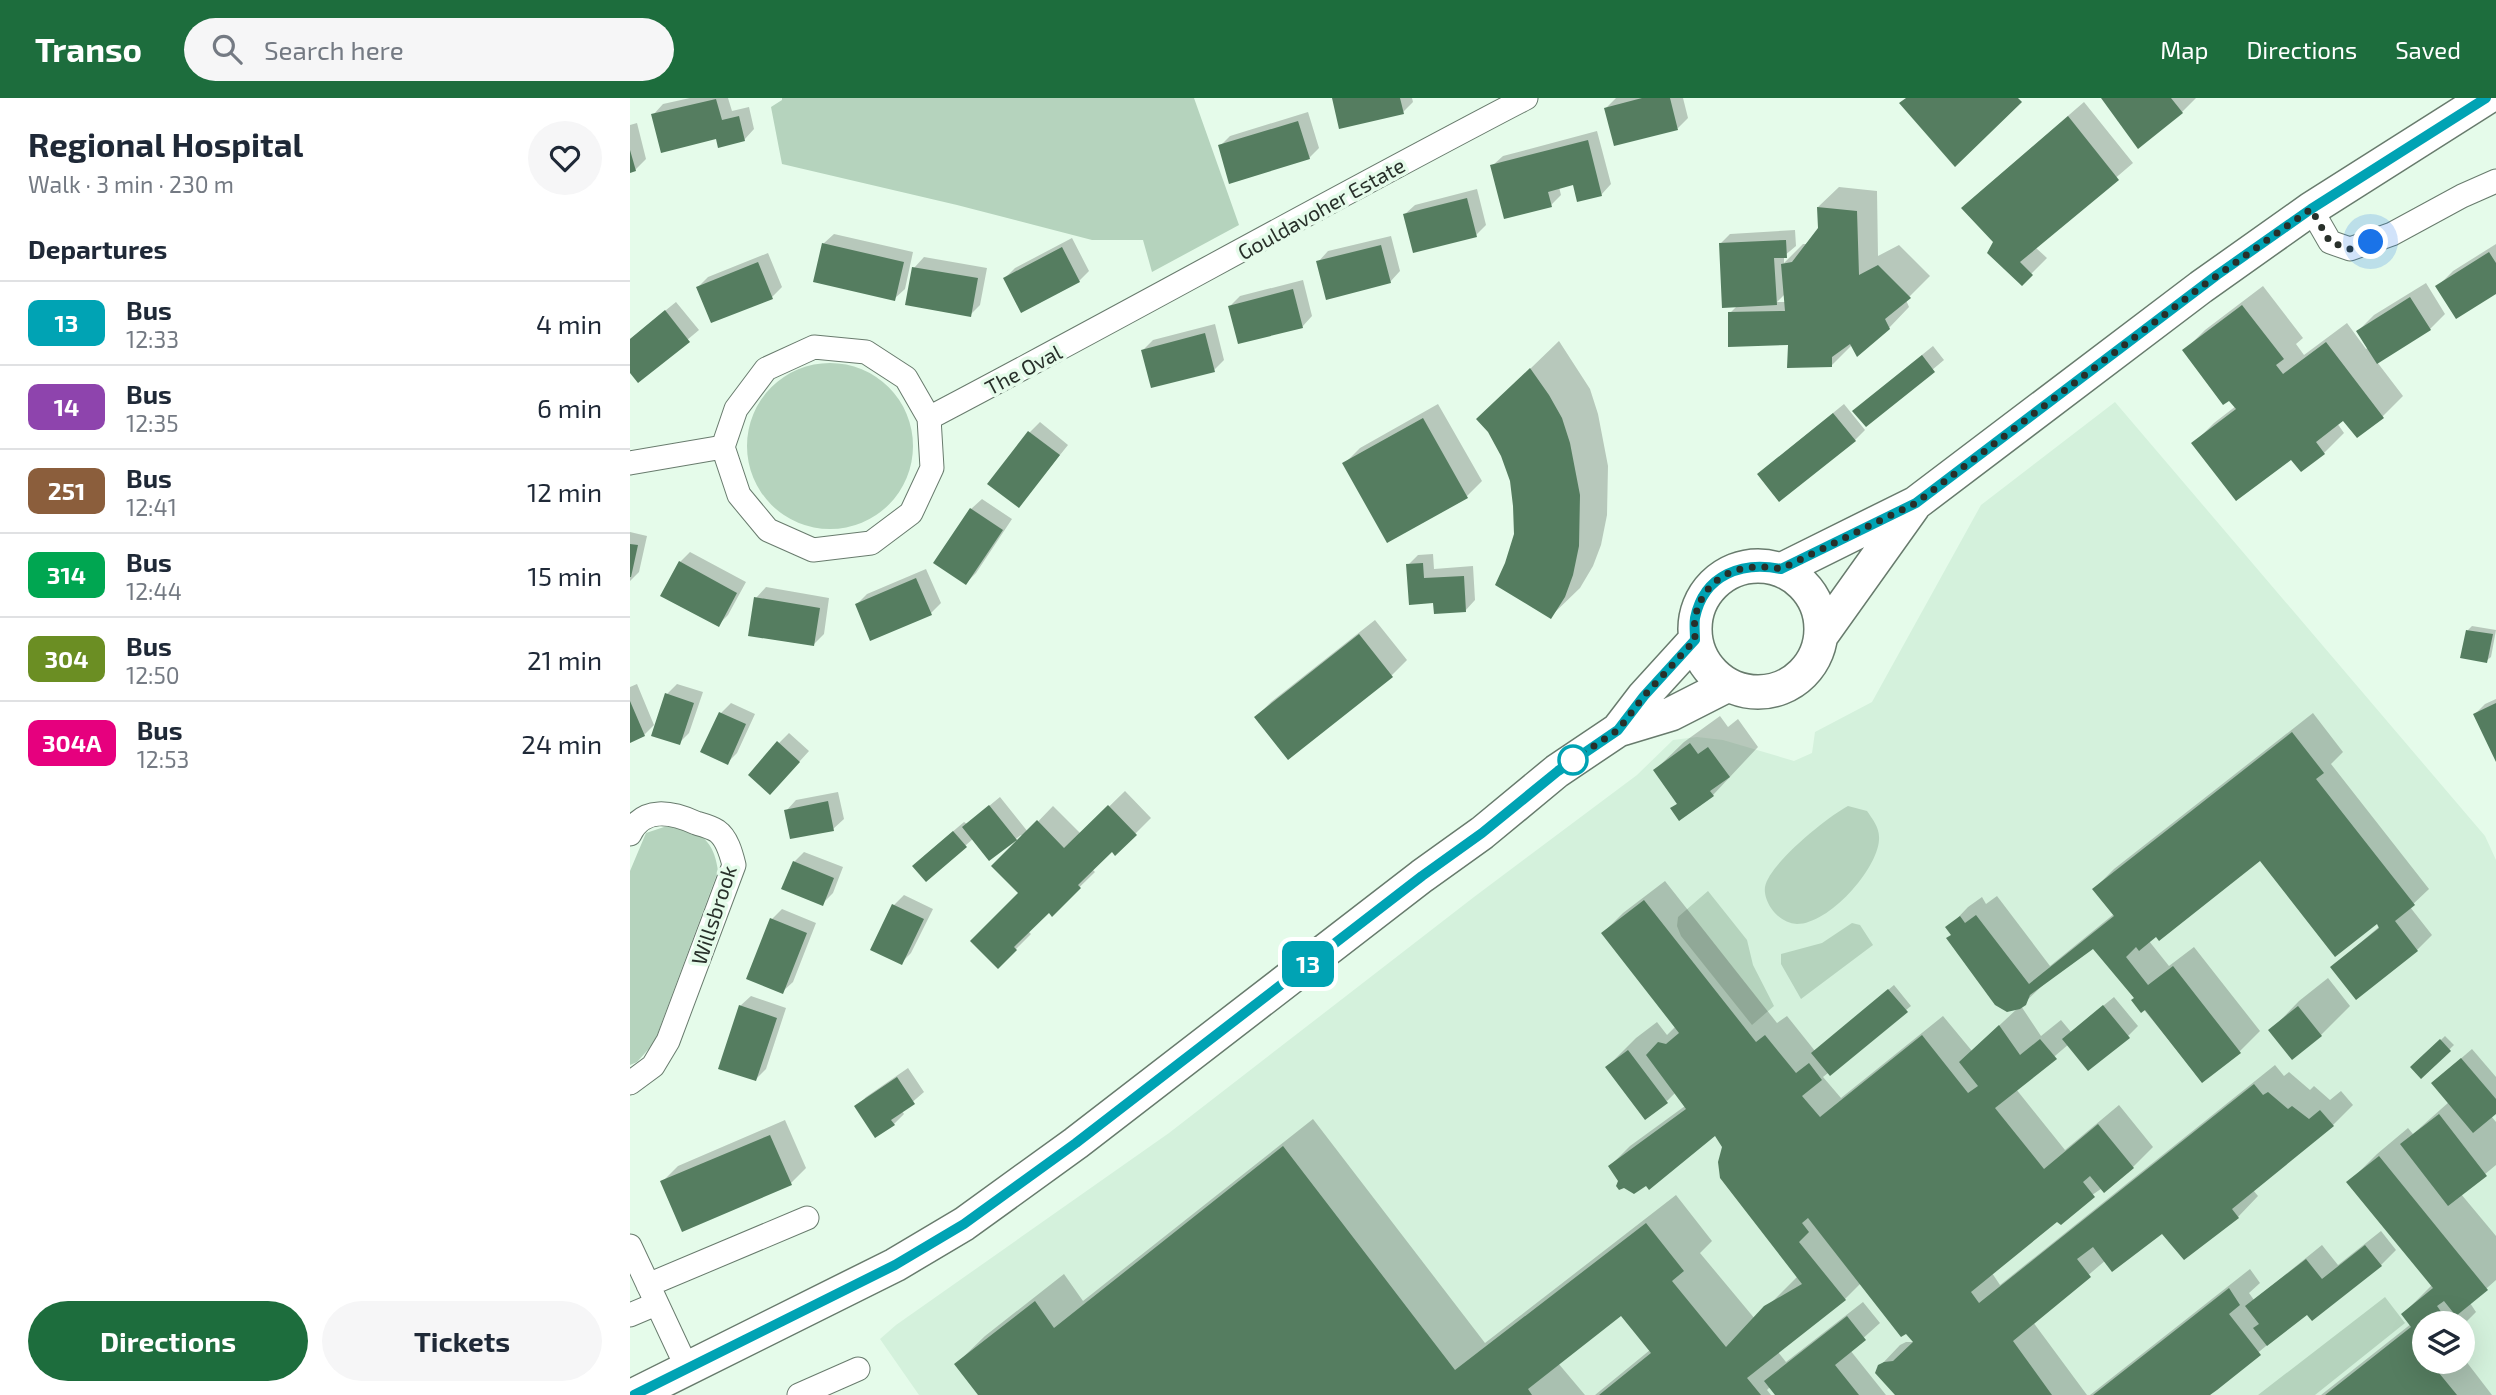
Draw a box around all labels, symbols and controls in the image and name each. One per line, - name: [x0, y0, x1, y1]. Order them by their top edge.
- search box: [184, 18, 674, 81]
- text: Transo: [35, 29, 142, 69]
- icon: search: [208, 30, 246, 68]
- text: Search here: [264, 34, 404, 65]
- text: Map: [2160, 35, 2208, 64]
- text: Directions: [2246, 35, 2357, 64]
- text: Saved: [2395, 35, 2461, 64]
- button: heart: [528, 121, 602, 195]
- text: Regional Hospital: [28, 124, 303, 164]
- street label: Gouldavoher Estate: [1233, 152, 1409, 264]
- text: Walk · 3 min · 230 m: [28, 170, 234, 198]
- your location: [2353, 224, 2388, 259]
- text: Departures: [28, 233, 167, 264]
- text: Bus: [126, 294, 172, 325]
- text: 13: [55, 308, 78, 337]
- text: 4 min: [536, 308, 602, 339]
- text: 12:33: [126, 325, 179, 353]
- street label: The Oval: [980, 338, 1066, 400]
- text: Bus: [126, 378, 172, 409]
- text: 14: [54, 392, 79, 421]
- text: 6 min: [537, 392, 602, 423]
- text: 12:35: [126, 409, 179, 437]
- text: Bus: [126, 462, 172, 493]
- text: 251: [48, 476, 85, 505]
- text: 12 min: [527, 476, 602, 507]
- text: 12:41: [126, 493, 177, 521]
- text: Bus: [126, 546, 172, 577]
- text: 314: [47, 560, 86, 589]
- text: 15 min: [528, 560, 602, 591]
- text: 12:44: [126, 577, 182, 605]
- text: Bus: [126, 630, 172, 661]
- text: 304: [44, 644, 89, 673]
- text: 21 min: [527, 644, 602, 675]
- text: 12:50: [126, 661, 180, 689]
- text: Bus: [137, 714, 183, 745]
- text: 304A: [42, 728, 102, 757]
- text: 24 min: [521, 728, 602, 759]
- text: 12:53: [137, 745, 189, 773]
- unlabelled marker: [1558, 745, 1588, 775]
- street label: Willsbrook: [685, 862, 741, 968]
- line badge: 13: [1276, 941, 1340, 987]
- text: 13: [1296, 949, 1320, 978]
- button: Directions: [28, 1301, 308, 1381]
- button: Tickets: [322, 1301, 602, 1381]
- map controls: [2412, 1311, 2475, 1374]
- button: layers: [2412, 1311, 2475, 1374]

